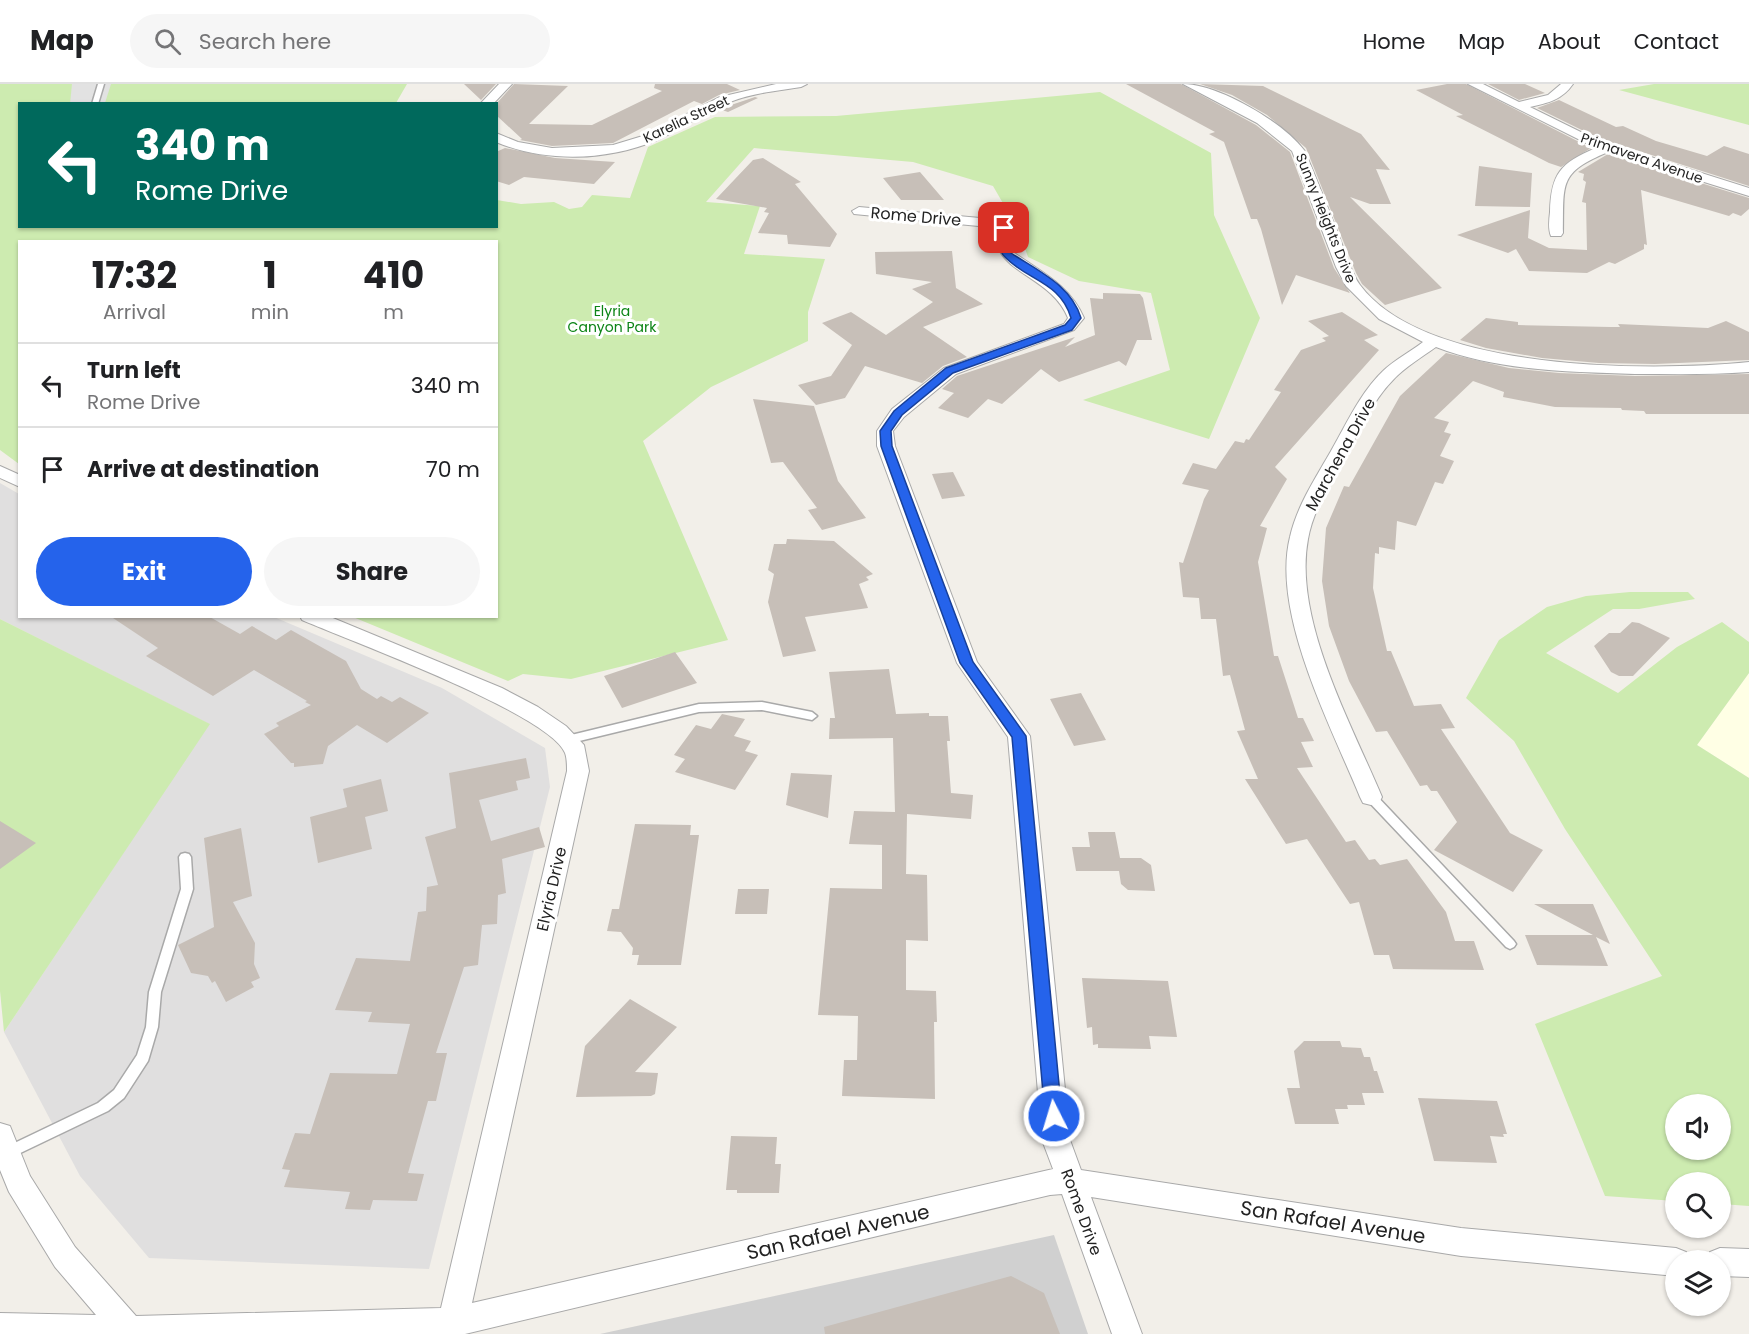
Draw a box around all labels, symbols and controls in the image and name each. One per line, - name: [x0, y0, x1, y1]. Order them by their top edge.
- search box: [130, 14, 550, 68]
- text: Map: [30, 21, 94, 60]
- icon: search: [151, 25, 184, 58]
- text: Search here: [199, 26, 331, 57]
- text: Home: [1363, 27, 1425, 56]
- text: Map: [1458, 27, 1505, 56]
- text: About: [1538, 27, 1601, 56]
- text: Contact: [1634, 27, 1719, 56]
- street label: Karelia Street: [640, 90, 732, 148]
- text: 340 m: [135, 116, 270, 175]
- icon: left: [36, 126, 114, 204]
- street label: Primavera Avenue: [1578, 128, 1706, 188]
- street label: Sunny Heights Drive: [1291, 150, 1361, 286]
- text: Rome Drive: [135, 172, 288, 209]
- street label: Rome Drive: [870, 201, 962, 232]
- pin: [978, 202, 1029, 253]
- icon: arrive: [987, 211, 1020, 244]
- text: 17:32: [92, 250, 177, 301]
- text: 1: [263, 250, 277, 301]
- text: 410: [363, 250, 424, 301]
- text: Arrival: [103, 298, 166, 326]
- text: min: [251, 298, 289, 326]
- text: m: [383, 298, 404, 326]
- park label: Elyria Canyon Park: [568, 301, 657, 337]
- text: Turn left: [87, 355, 181, 386]
- icon: left: [36, 369, 69, 402]
- text: 340 m: [411, 370, 480, 401]
- text: Rome Drive: [87, 388, 200, 416]
- street label: Marchena Drive: [1300, 394, 1381, 515]
- icon: arrive: [36, 453, 69, 486]
- text: Arrive at destination: [87, 454, 319, 485]
- text: 70 m: [426, 454, 480, 485]
- button: Exit: [36, 537, 252, 606]
- button: Share: [264, 537, 480, 606]
- street label: Elyria Drive: [531, 844, 572, 934]
- position arrow: [1022, 1084, 1086, 1148]
- map controls: [1665, 1094, 1731, 1316]
- button: sound: [1665, 1094, 1731, 1160]
- street label: Rome Drive: [1055, 1166, 1108, 1259]
- button: search: [1665, 1172, 1731, 1238]
- street label: San Rafael Avenue: [1238, 1194, 1428, 1250]
- street label: San Rafael Avenue: [744, 1197, 932, 1267]
- button: layers: [1665, 1250, 1731, 1316]

